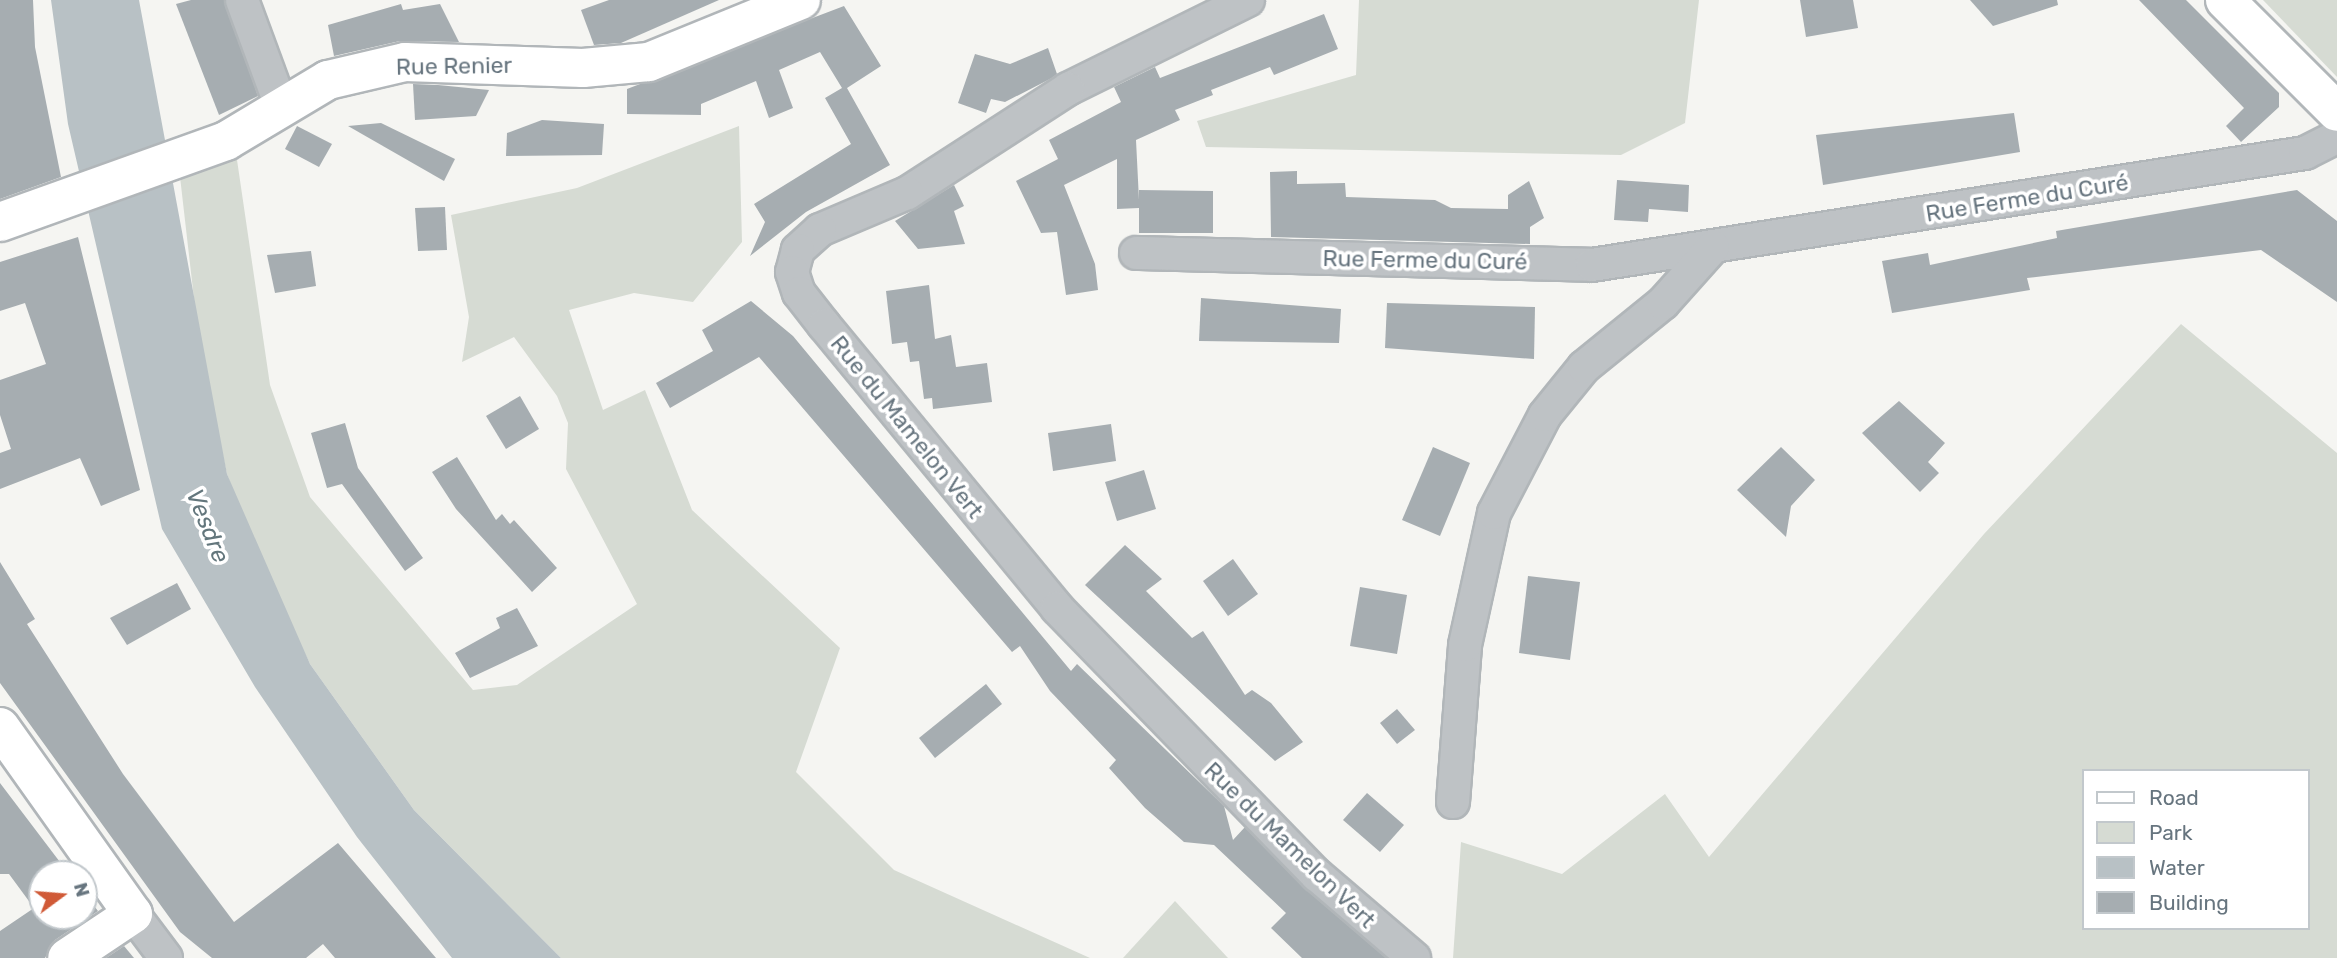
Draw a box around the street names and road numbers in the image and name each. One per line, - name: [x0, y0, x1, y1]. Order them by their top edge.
- street label: Rue Renier: [396, 51, 512, 81]
- street label: Rue Ferme du Curé: [1924, 168, 2130, 228]
- street label: Rue Ferme du Curé: [1322, 244, 1528, 276]
- street label: Rue du Mamelon Vert: [825, 330, 989, 524]
- street label: Rue du Mamelon Vert: [1199, 756, 1381, 934]

